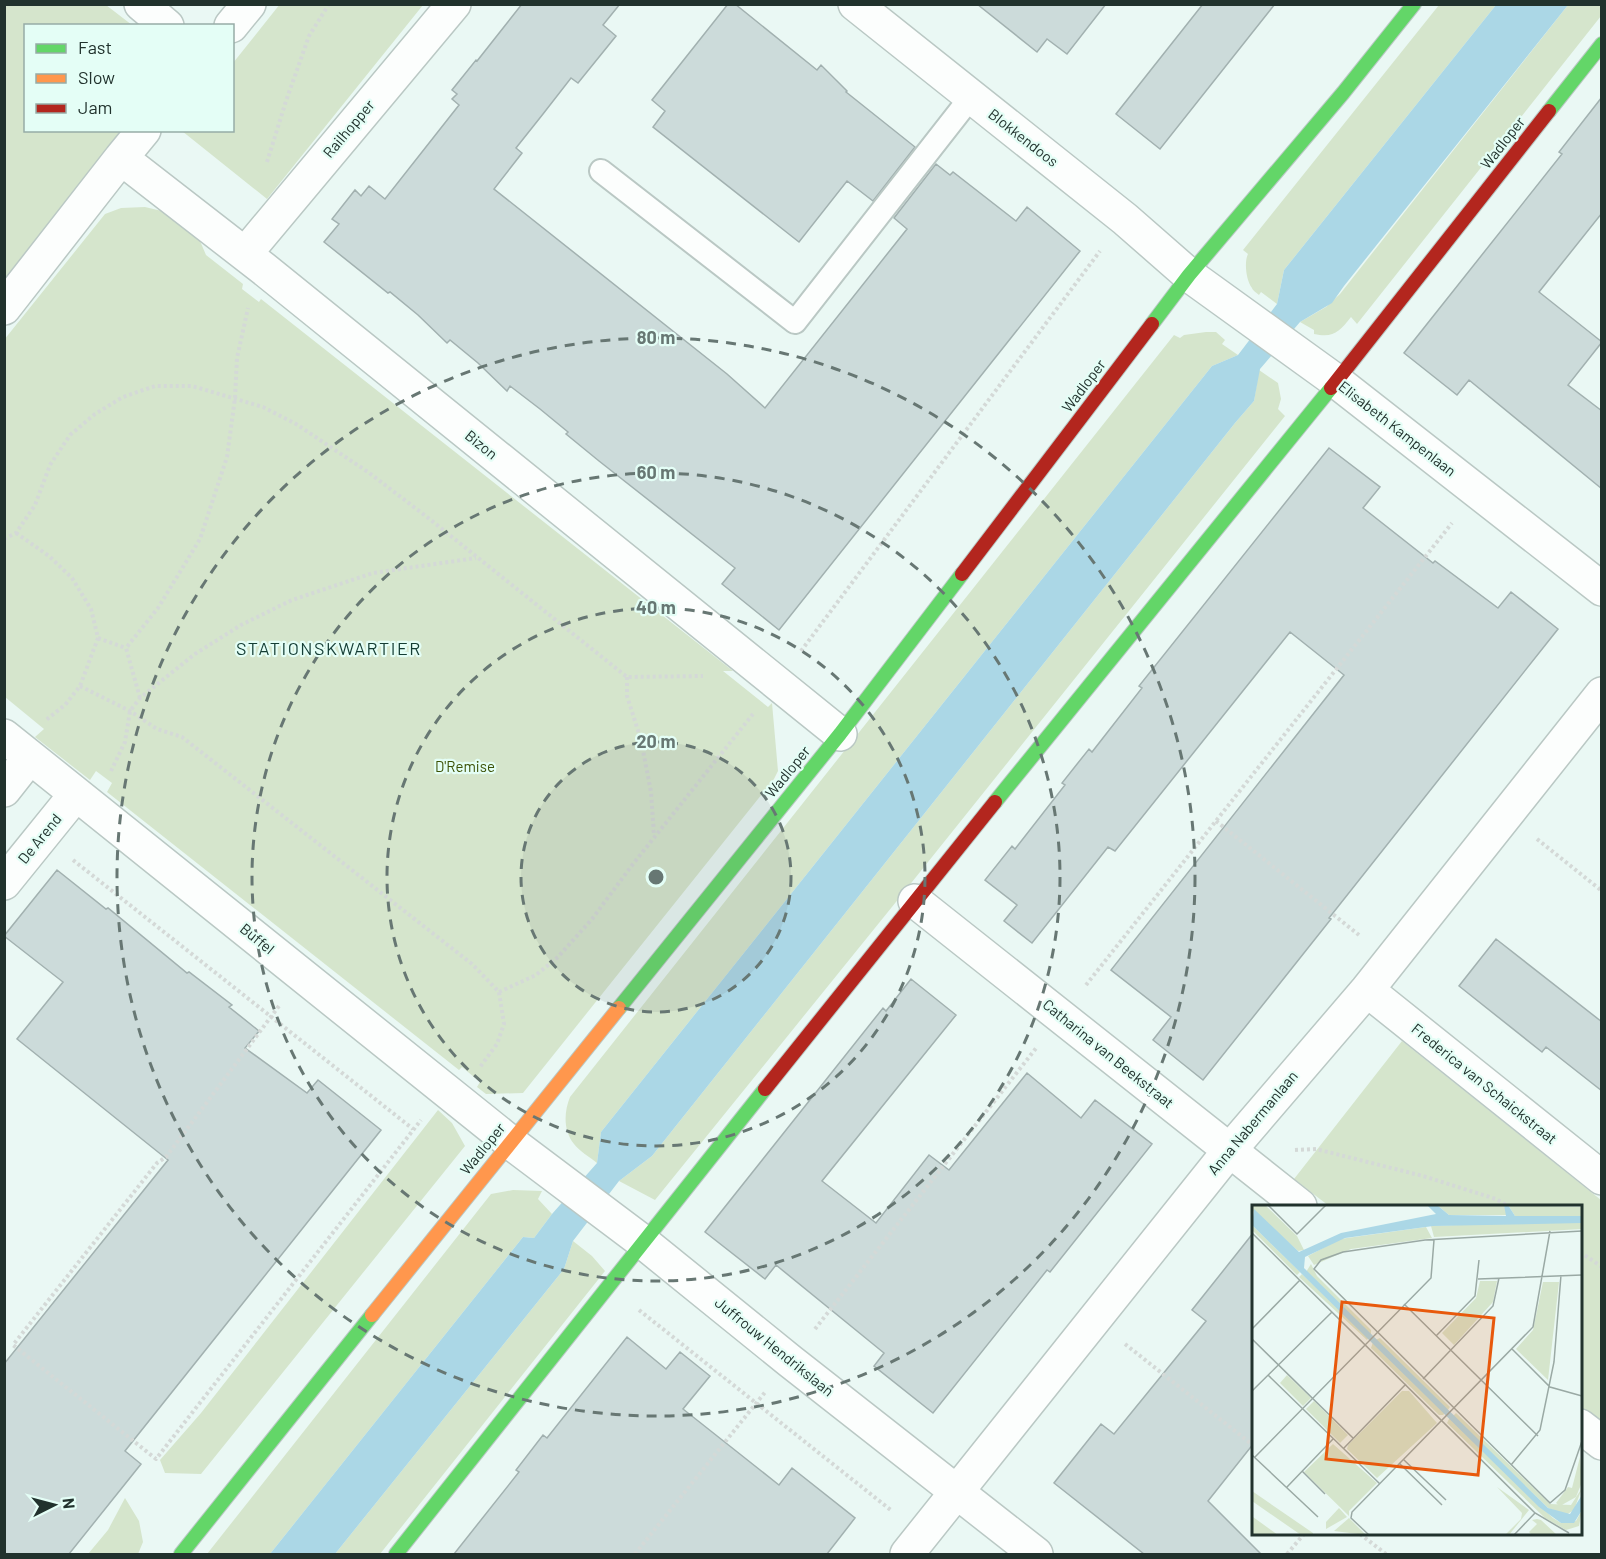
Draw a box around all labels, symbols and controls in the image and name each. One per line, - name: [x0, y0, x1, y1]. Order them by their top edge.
- legend: [24, 24, 234, 132]
- text: Fast: [78, 36, 112, 58]
- text: Slow: [78, 66, 115, 88]
- street label: Railhopper: [319, 95, 378, 161]
- text: Jam: [78, 96, 112, 118]
- street label: Blokkendoos: [985, 104, 1062, 170]
- street label: Wadloper: [1476, 112, 1529, 172]
- text: 80 m: [637, 326, 675, 348]
- street label: Wadloper: [1057, 355, 1109, 415]
- street label: Elisabeth Kampenlaan: [1335, 377, 1460, 480]
- street label: Bizon: [462, 426, 501, 463]
- text: 60 m: [637, 461, 675, 483]
- text: 40 m: [636, 596, 676, 618]
- district label: STATIONSKWARTIER: [236, 637, 422, 659]
- text: 20 m: [637, 730, 675, 752]
- street label: Wadloper: [761, 741, 814, 801]
- park label: D'Remise: [435, 757, 495, 775]
- street label: De Arend: [14, 810, 65, 867]
- centre of rings: [646, 867, 666, 887]
- street label: Buffel: [237, 919, 278, 957]
- street label: Catharina van Beekstraat: [1040, 995, 1178, 1112]
- street label: Frederica van Schaickstraat: [1408, 1019, 1561, 1147]
- street label: Anna Nabermanlaan: [1203, 1067, 1301, 1178]
- street label: Wadloper: [456, 1118, 509, 1178]
- inset map: [1252, 1205, 1582, 1535]
- street label: Juffrouw Hendrikslaan: [712, 1293, 838, 1400]
- north arrow: [24, 1475, 84, 1535]
- text: N: [59, 1497, 79, 1510]

